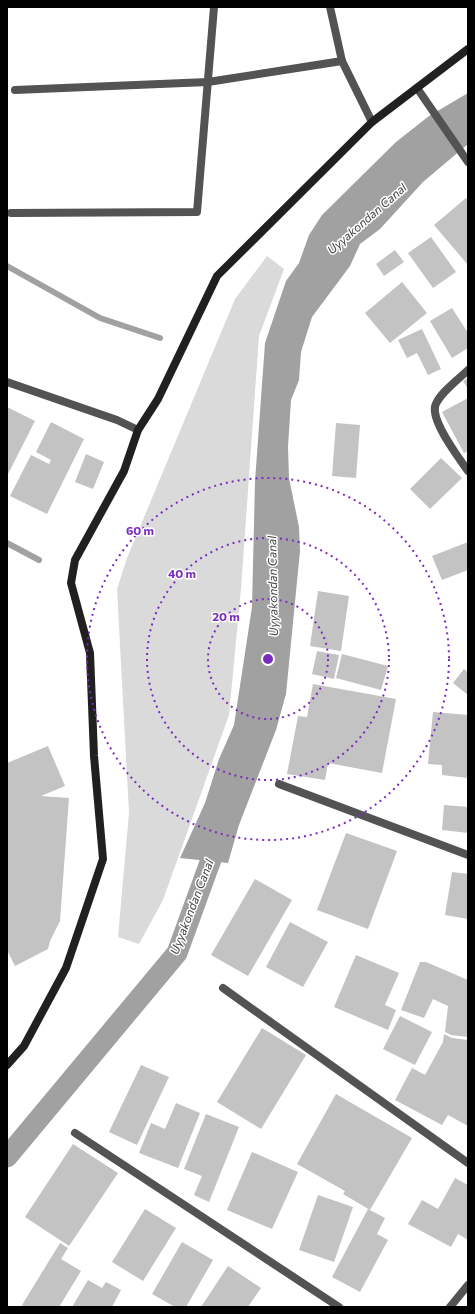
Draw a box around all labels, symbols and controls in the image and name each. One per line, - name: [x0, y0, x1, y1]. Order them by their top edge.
- water label: Uyyakondan Canal: [324, 179, 410, 257]
- text: 60 m: [126, 523, 154, 537]
- water label: Uyyakondan Canal: [264, 535, 280, 636]
- text: 40 m: [168, 566, 196, 580]
- text: 20 m: [212, 609, 240, 623]
- centre of rings: [261, 652, 275, 666]
- water label: Uyyakondan Canal: [166, 856, 216, 956]

